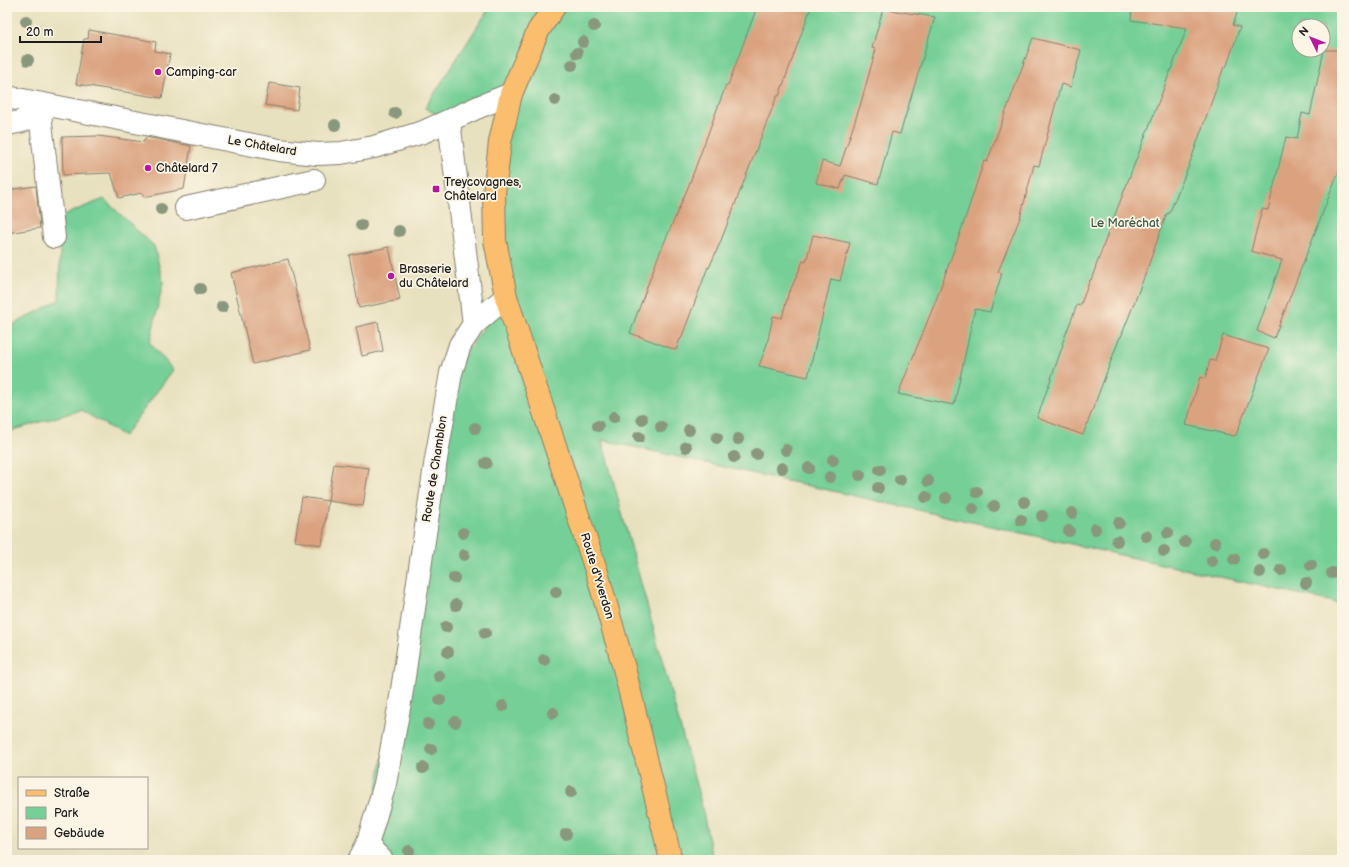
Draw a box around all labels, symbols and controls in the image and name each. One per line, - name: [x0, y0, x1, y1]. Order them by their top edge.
- scale bar: [20, 18, 101, 44]
- north arrow: [1291, 18, 1331, 58]
- text: N: [1296, 24, 1312, 39]
- text: 20 m: [26, 25, 53, 40]
- place label: Camping-car: [166, 65, 237, 80]
- marker: Camping-car: [153, 67, 163, 77]
- street label: Le Châtelard: [226, 133, 298, 159]
- place label: Châtelard 7: [156, 161, 218, 176]
- marker: Châtelard 7: [143, 163, 153, 173]
- place label: Treycovagnes, Châtelard: [444, 175, 521, 204]
- marker: Treycovagnes, Châtelard: [431, 184, 441, 194]
- park label: Le Maréchat: [1091, 216, 1160, 231]
- place label: Brasserie du Châtelard: [399, 262, 469, 291]
- marker: Brasserie du Châtelard: [386, 271, 396, 281]
- street label: Route de Chamblon: [419, 414, 451, 523]
- street label: Route d'Yverdon: [577, 531, 617, 621]
- legend: [18, 777, 148, 849]
- text: Straße: [54, 786, 90, 801]
- text: Park: [54, 806, 78, 821]
- text: Gebäude: [54, 826, 104, 841]

